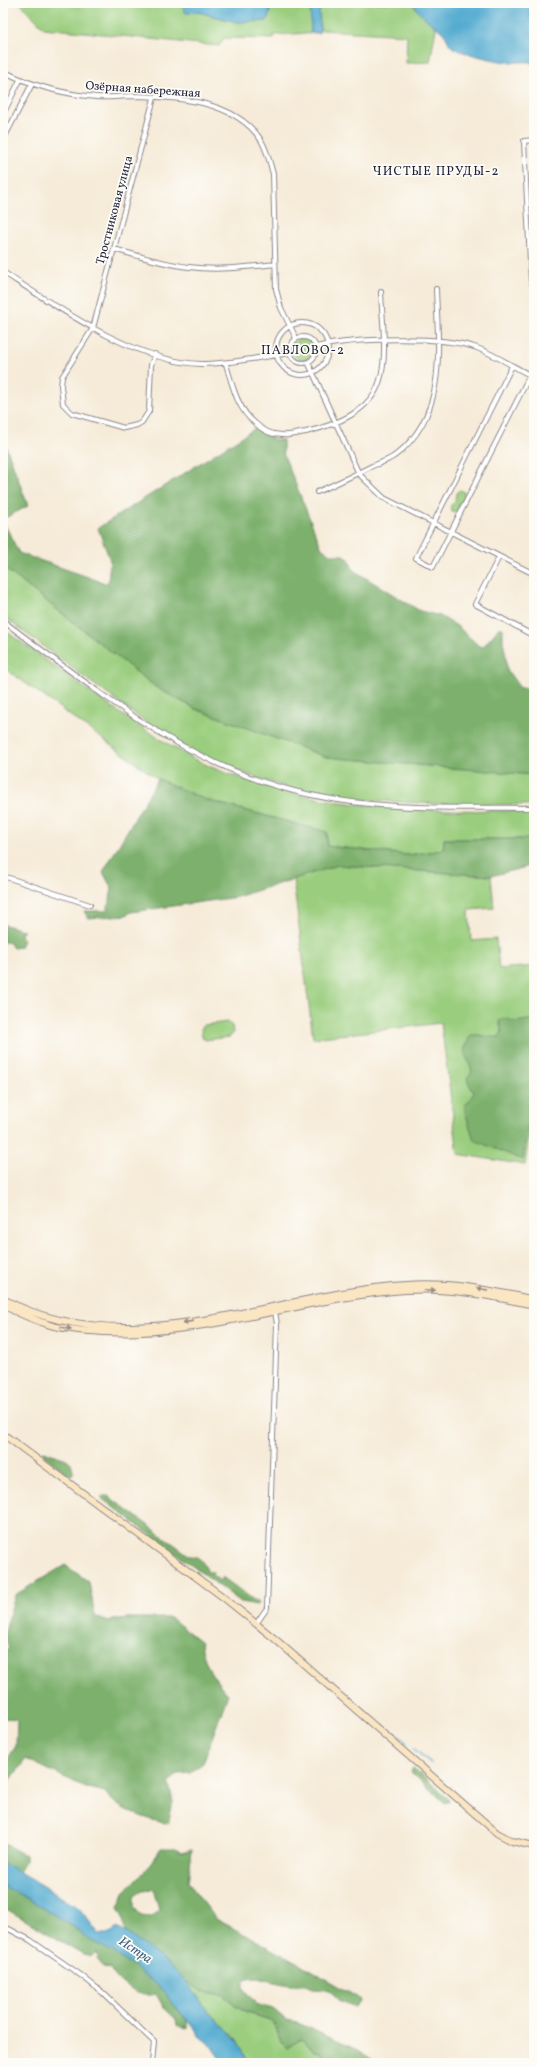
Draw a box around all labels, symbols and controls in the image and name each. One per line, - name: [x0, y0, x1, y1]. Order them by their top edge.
- street label: Озёрная набережная: [85, 78, 201, 102]
- street label: Тростниковая улица: [93, 154, 137, 267]
- district label: ЧИСТЫЕ ПРУДЫ-2: [373, 163, 499, 181]
- district label: ПАВЛОВО-2: [261, 342, 345, 360]
- one-way arrow: [476, 1286, 488, 1292]
- one-way arrow: [424, 1287, 437, 1293]
- one-way arrow: [182, 1318, 194, 1325]
- one-way arrow: [59, 1325, 72, 1331]
- water label: Истра: [115, 1933, 155, 1968]

